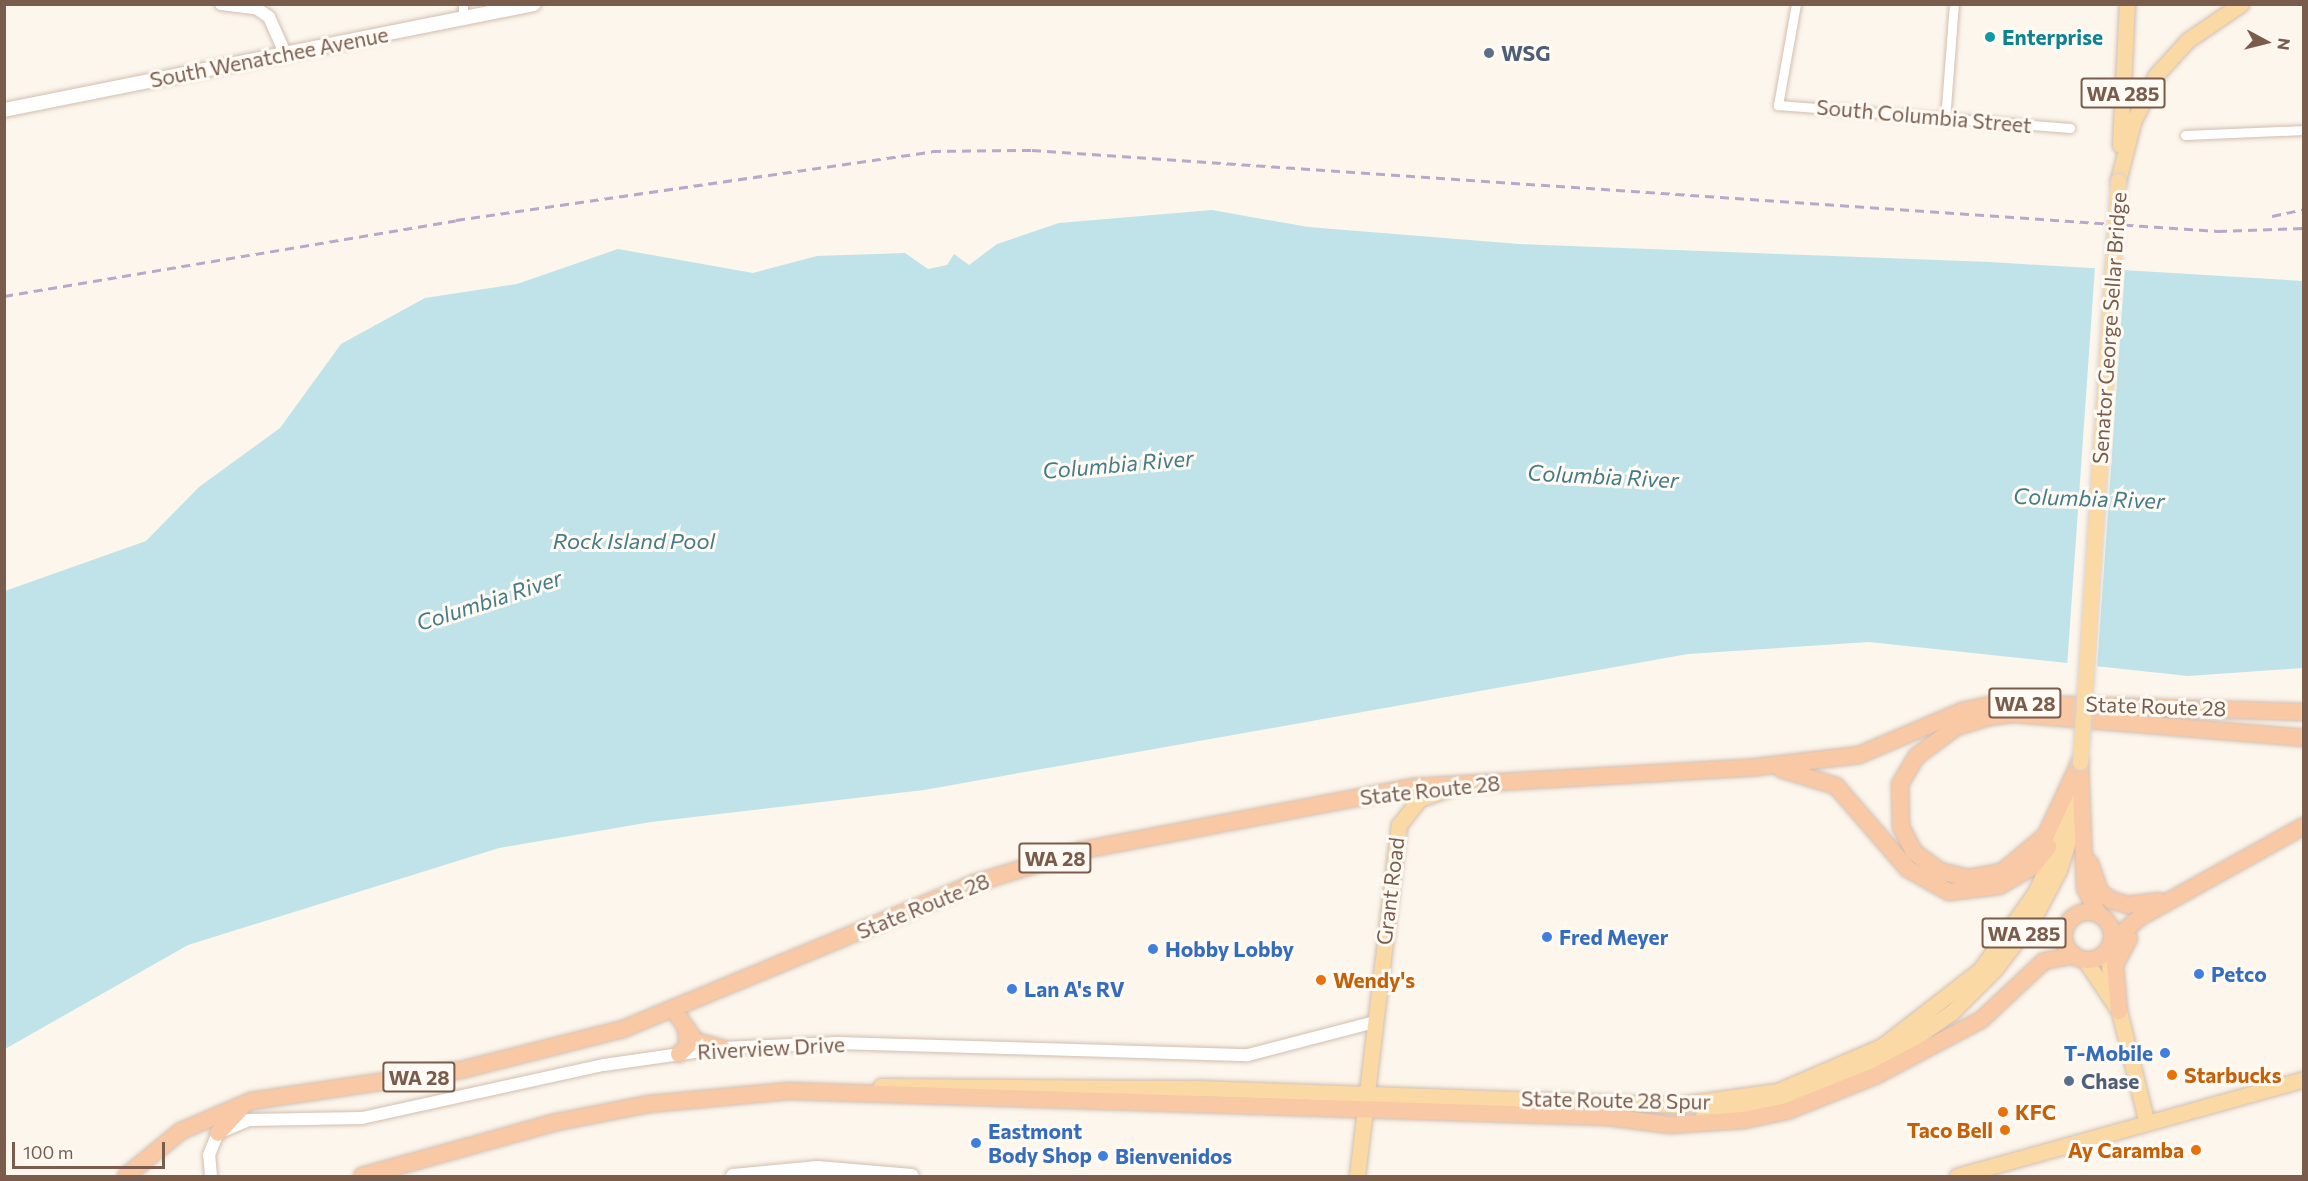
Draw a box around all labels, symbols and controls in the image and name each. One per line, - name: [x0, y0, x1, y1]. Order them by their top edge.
- north arrow: [2236, 12, 2296, 72]
- street label: South Wenatchee Avenue: [148, 22, 390, 92]
- place label: Enterprise: [2002, 24, 2103, 50]
- marker: Enterprise: [1983, 30, 1997, 44]
- text: N: [2274, 37, 2295, 51]
- place label: WSG: [1501, 40, 1550, 66]
- marker: WSG: [1482, 46, 1496, 60]
- road number: WA 285: [2080, 76, 2166, 110]
- street label: South Columbia Street: [1815, 94, 2033, 138]
- street label: Senator George Sellar Bridge: [2087, 191, 2131, 465]
- water label: Columbia River: [1041, 444, 1195, 484]
- water label: Columbia River: [1527, 459, 1679, 493]
- water label: Columbia River: [2013, 482, 2165, 514]
- water label: Rock Island Pool: [553, 528, 715, 554]
- water label: Columbia River: [413, 564, 565, 636]
- road number: WA 28: [1988, 686, 2062, 720]
- street label: State Route 28: [2085, 691, 2227, 721]
- street label: State Route 28: [1359, 770, 1501, 810]
- street label: Grant Road: [1371, 836, 1409, 946]
- road number: WA 28: [1018, 841, 1092, 875]
- street label: State Route 28: [853, 868, 993, 944]
- road number: WA 285: [1980, 916, 2068, 950]
- place label: Fred Meyer: [1559, 924, 1668, 950]
- marker: Fred Meyer: [1540, 930, 1554, 944]
- place label: Hobby Lobby: [1165, 936, 1294, 962]
- marker: Hobby Lobby: [1146, 942, 1160, 956]
- place label: Petco: [2211, 961, 2267, 987]
- place label: Wendy's: [1333, 967, 1415, 993]
- marker: Petco: [2192, 967, 2206, 981]
- marker: Wendy's: [1314, 973, 1328, 987]
- place label: Lan A's RV: [1024, 976, 1125, 1002]
- marker: Lan A's RV: [1005, 982, 1019, 996]
- street label: Riverview Drive: [697, 1032, 845, 1064]
- place label: T-Mobile: [2064, 1040, 2153, 1066]
- marker: T-Mobile: [2158, 1046, 2172, 1060]
- road number: WA 28: [382, 1060, 456, 1094]
- place label: Starbucks: [2184, 1062, 2281, 1088]
- place label: Chase: [2081, 1068, 2139, 1094]
- marker: Starbucks: [2165, 1068, 2179, 1082]
- marker: Chase: [2062, 1074, 2076, 1088]
- street label: State Route 28 Spur: [1521, 1086, 1711, 1114]
- place label: KFC: [2015, 1099, 2056, 1125]
- marker: KFC: [1996, 1105, 2010, 1119]
- place label: Taco Bell: [1907, 1117, 1993, 1143]
- place label: Eastmont Body Shop: [988, 1118, 1092, 1168]
- marker: Taco Bell: [1998, 1123, 2012, 1137]
- scale bar: [15, 1130, 168, 1168]
- marker: Eastmont Body Shop: [969, 1136, 983, 1150]
- place label: Ay Caramba: [2068, 1137, 2184, 1163]
- text: 100 m: [23, 1141, 73, 1163]
- place label: Bienvenidos: [1115, 1143, 1232, 1169]
- marker: Ay Caramba: [2189, 1143, 2203, 1157]
- marker: Bienvenidos: [1096, 1149, 1110, 1163]

